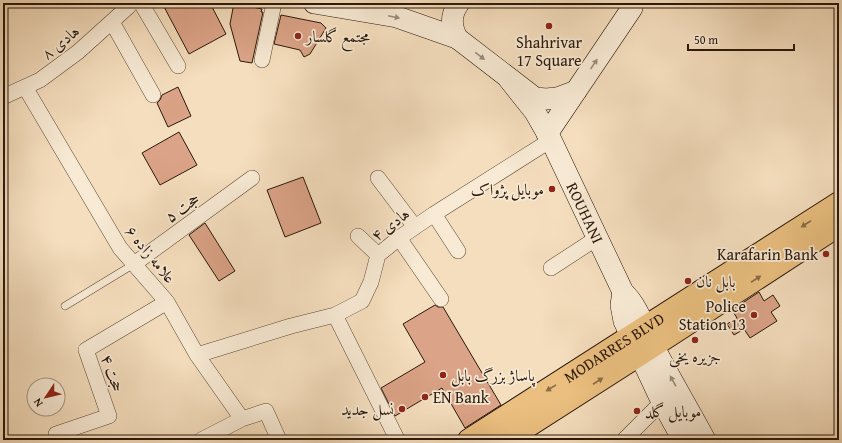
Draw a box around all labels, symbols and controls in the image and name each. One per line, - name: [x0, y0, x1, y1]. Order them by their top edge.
- one-way arrow: [387, 14, 400, 20]
- street label: هادی ۸: [36, 19, 84, 65]
- marker: Shahrivar 17 Square: [544, 21, 554, 31]
- place label: مجتمع گلسار: [304, 24, 370, 52]
- scale bar: [688, 26, 794, 52]
- place label: Shahrivar 17 Square: [516, 30, 583, 72]
- marker: مجتمع گلسار: [293, 31, 303, 41]
- text: 50 m: [694, 31, 718, 48]
- one-way arrow: [475, 52, 485, 60]
- one-way arrow: [590, 59, 598, 69]
- place label: موبایل پژواک: [471, 177, 544, 201]
- street label: ROUHANI: [561, 178, 610, 247]
- marker: موبایل پژواک: [547, 184, 557, 194]
- street label: حجت ۵: [159, 186, 205, 228]
- street label: هادی ۴: [366, 201, 414, 247]
- street label: علامه زاده ۶: [120, 220, 182, 288]
- one-way arrow: [800, 221, 812, 228]
- place label: Karafarin Bank: [717, 242, 819, 266]
- marker: Karafarin Bank: [821, 249, 831, 259]
- place label: بابل نان: [696, 269, 735, 293]
- one-way arrow: [751, 275, 761, 283]
- marker: بابل نان: [683, 276, 693, 286]
- place label: Police Station 13: [679, 294, 746, 336]
- street label: MODARRES BLVD: [559, 306, 669, 388]
- marker: Police Station 13: [749, 310, 759, 320]
- marker: جزیره یخی: [690, 335, 700, 345]
- place label: جزیره یخی: [669, 344, 721, 368]
- street label: حجت ۴: [95, 351, 131, 395]
- place label: پاساژ بزرگ بابل: [451, 363, 536, 387]
- marker: پاساژ بزرگ بابل: [438, 370, 448, 380]
- one-way arrow: [669, 375, 676, 387]
- north arrow: [26, 377, 66, 417]
- one-way arrow: [593, 377, 603, 385]
- one-way arrow: [546, 384, 556, 392]
- place label: EN Bank: [433, 385, 490, 409]
- marker: EN Bank: [420, 392, 430, 402]
- text: N: [29, 395, 46, 410]
- place label: نسل جدید: [341, 397, 394, 421]
- place label: موبایل گلد: [645, 399, 701, 423]
- marker: نسل جدید: [397, 404, 407, 414]
- marker: موبایل گلد: [632, 406, 642, 416]

